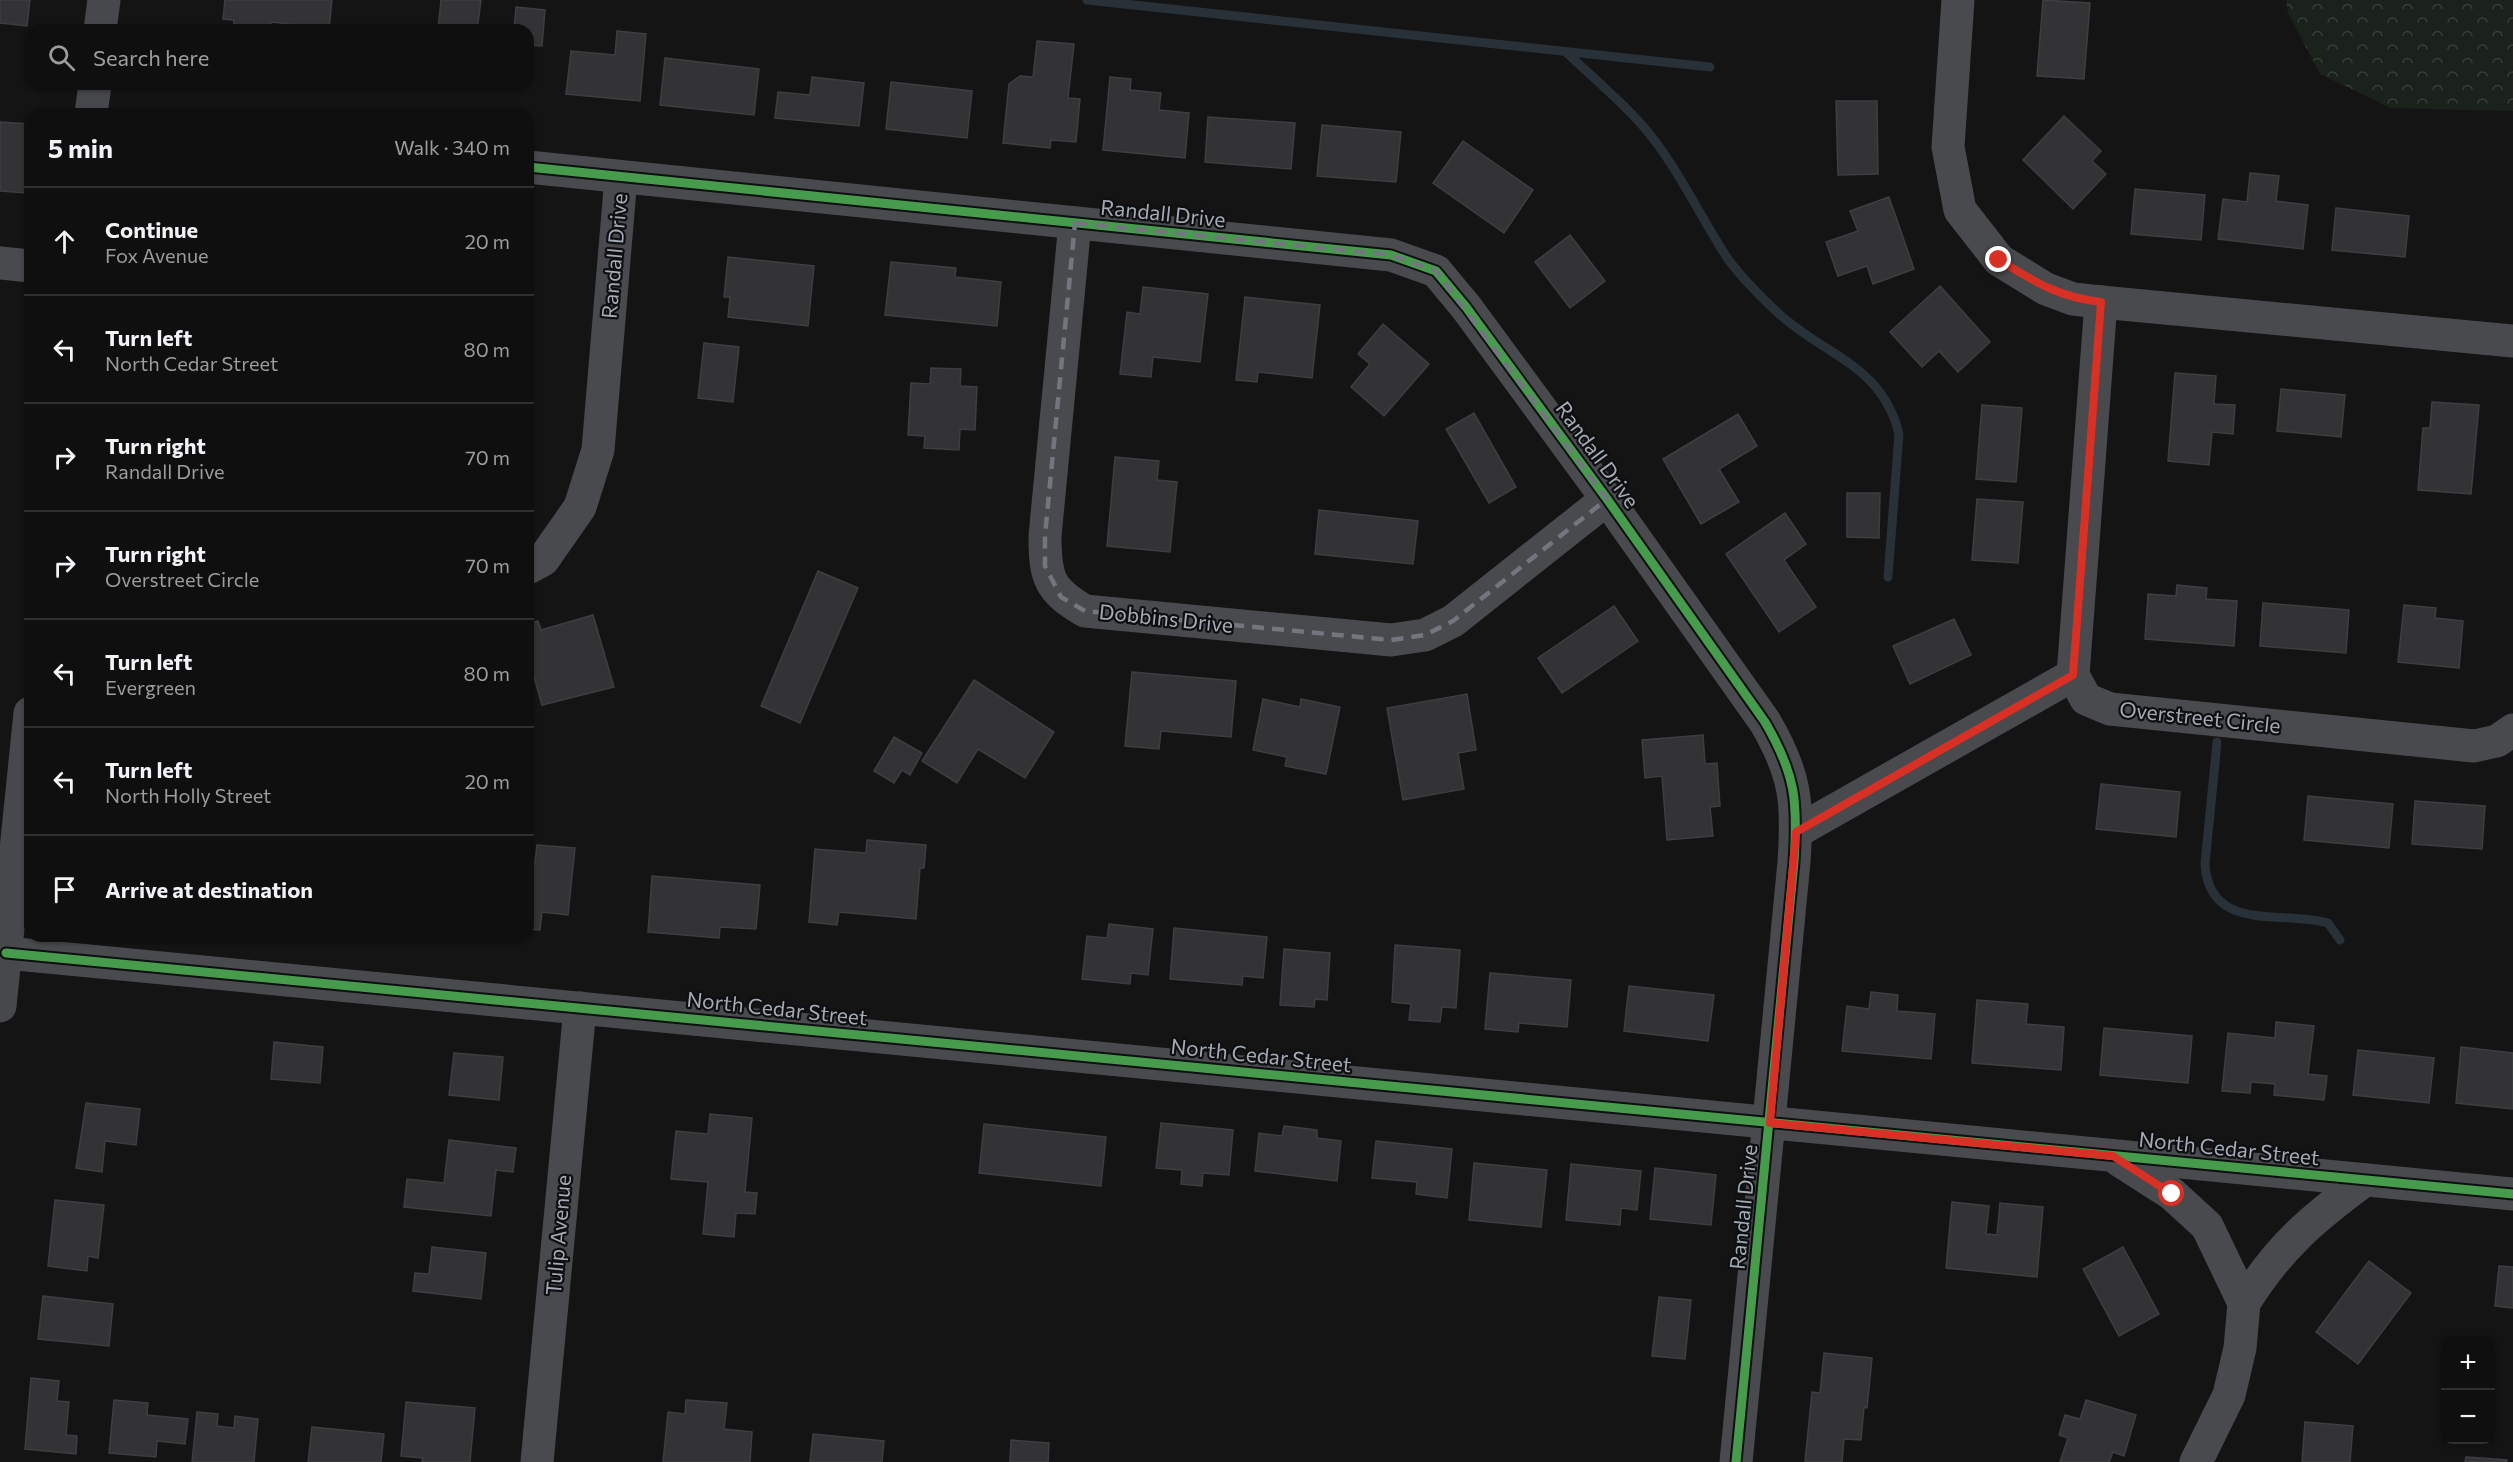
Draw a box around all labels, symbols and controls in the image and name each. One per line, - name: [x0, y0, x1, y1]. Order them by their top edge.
- search box: [24, 24, 534, 90]
- icon: search: [45, 41, 78, 74]
- text: Search here: [93, 44, 209, 71]
- text: 5 min: [48, 132, 113, 163]
- text: Walk · 340 m: [394, 135, 510, 159]
- street label: Randall Drive: [596, 192, 631, 320]
- street label: Randall Drive: [1099, 194, 1227, 232]
- text: Continue: [105, 216, 198, 243]
- icon: ahead: [48, 225, 81, 258]
- text: 20 m: [465, 229, 510, 253]
- text: Fox Avenue: [105, 243, 209, 267]
- route end: [1985, 246, 2011, 272]
- text: Turn left: [105, 324, 192, 351]
- icon: left: [48, 333, 81, 366]
- text: 80 m: [464, 337, 510, 361]
- text: North Cedar Street: [105, 351, 278, 375]
- street label: Randall Drive: [1551, 396, 1645, 512]
- text: Turn right: [105, 432, 206, 459]
- icon: right: [48, 441, 81, 474]
- text: 70 m: [465, 445, 510, 469]
- text: Randall Drive: [105, 459, 225, 483]
- text: Turn right: [105, 540, 206, 567]
- icon: right: [48, 549, 81, 582]
- text: 70 m: [465, 553, 510, 577]
- text: Overstreet Circle: [105, 567, 259, 591]
- street label: Dobbins Drive: [1098, 598, 1234, 637]
- text: Turn left: [105, 648, 192, 675]
- icon: left: [48, 657, 81, 690]
- text: 80 m: [464, 661, 510, 685]
- text: Evergreen: [105, 675, 196, 699]
- street label: Overstreet Circle: [2118, 696, 2282, 737]
- text: Turn left: [105, 756, 192, 783]
- icon: left: [48, 765, 81, 798]
- text: 20 m: [465, 769, 510, 793]
- text: North Holly Street: [105, 783, 271, 807]
- icon: arrive: [48, 873, 81, 906]
- text: Arrive at destination: [105, 876, 313, 903]
- street label: North Cedar Street: [685, 986, 869, 1029]
- street label: North Cedar Street: [1169, 1033, 1353, 1076]
- street label: North Cedar Street: [2137, 1126, 2321, 1169]
- street label: Randall Drive: [1724, 1143, 1762, 1271]
- street label: Tulip Avenue: [540, 1174, 575, 1296]
- route start: [2158, 1180, 2184, 1206]
- map controls: [2441, 1336, 2495, 1444]
- button: +: [2441, 1336, 2495, 1390]
- button: −: [2441, 1390, 2495, 1444]

